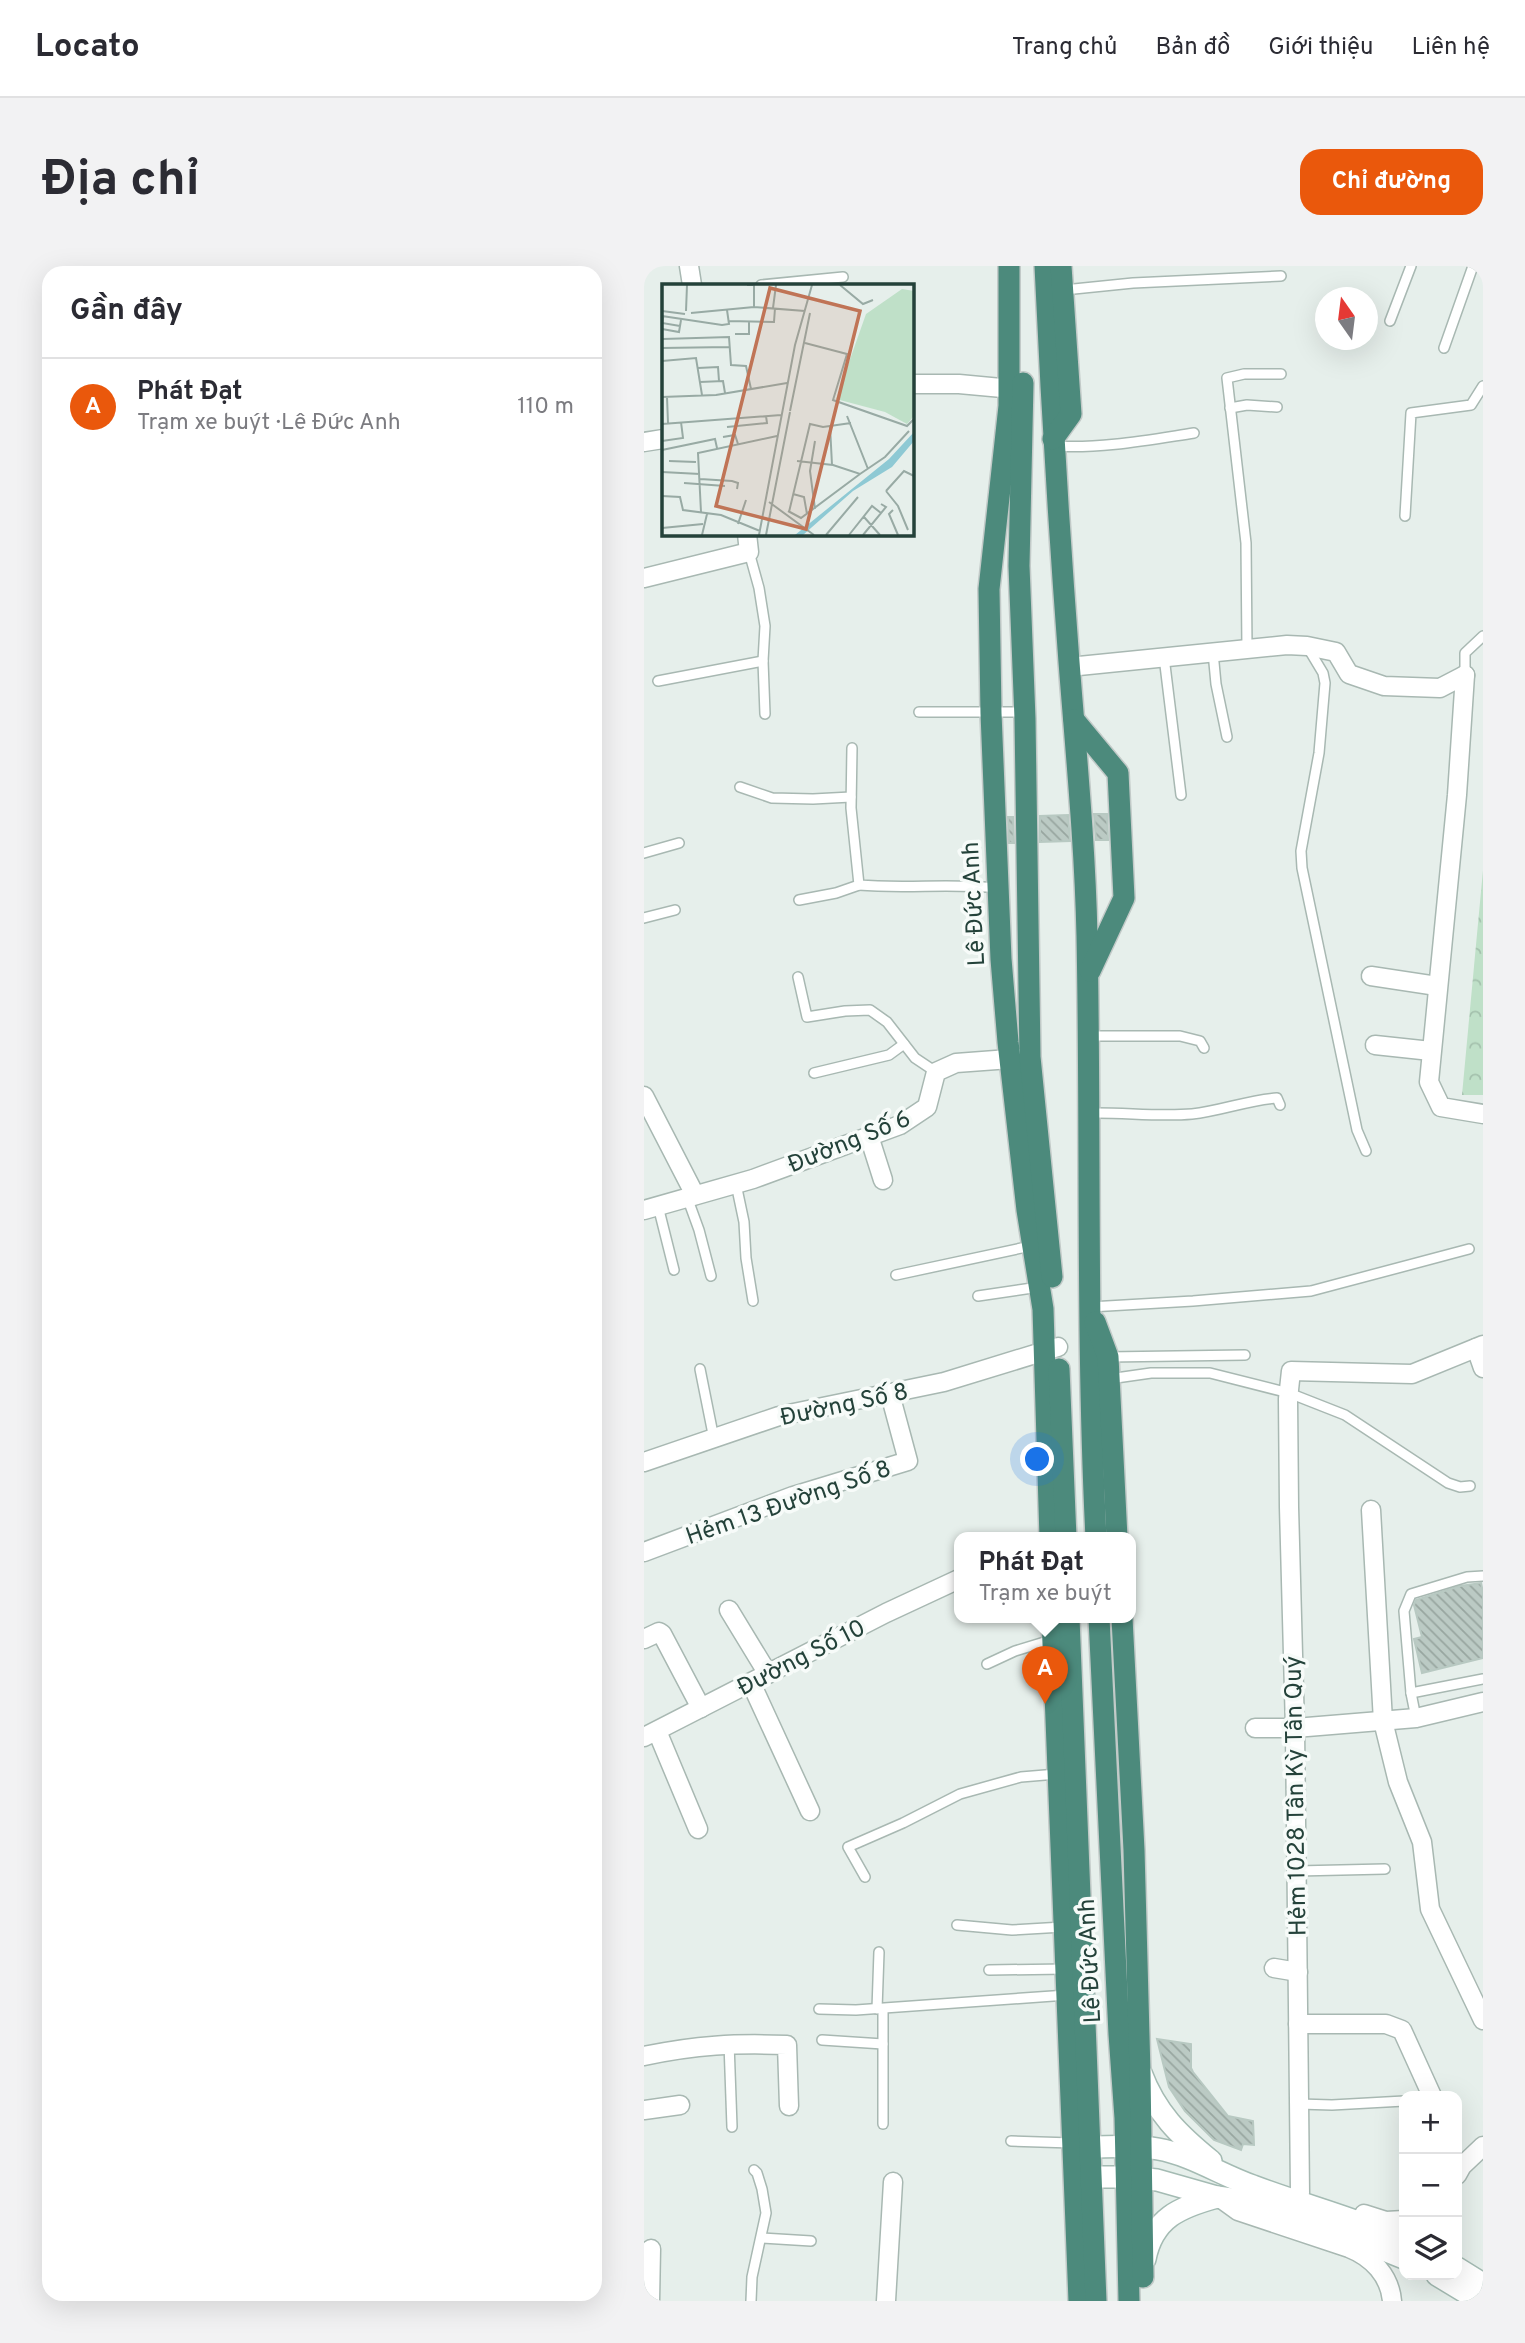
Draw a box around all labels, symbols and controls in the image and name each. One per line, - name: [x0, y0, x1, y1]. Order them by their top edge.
- text: Locato: [35, 27, 140, 69]
- text: Trang chủ: [1012, 33, 1117, 63]
- text: Bản đồ: [1155, 33, 1230, 63]
- text: Giới thiệu: [1268, 33, 1373, 63]
- text: Liên hệ: [1411, 33, 1490, 63]
- button: Chỉ đường: [1300, 149, 1483, 215]
- text: Địa chỉ: [42, 151, 200, 213]
- inset map: [662, 284, 914, 536]
- north arrow: [1315, 287, 1378, 350]
- text: Gần đây: [70, 293, 183, 330]
- text: Phát Đạt: [137, 376, 242, 409]
- text: A: [85, 393, 101, 422]
- text: 110 m: [517, 393, 574, 422]
- text: Trạm xe buýt · Lê Đức Anh: [137, 409, 401, 438]
- street label: Lê Đức Anh: [957, 841, 993, 967]
- street label: Đường Số 6: [784, 1104, 916, 1181]
- street label: Đường Số 8: [777, 1377, 911, 1434]
- your location: [1020, 1442, 1054, 1476]
- street label: Hẻm 13 Đường Số 8: [682, 1454, 895, 1553]
- popup: [954, 1532, 1136, 1623]
- text: Phát Đạt: [978, 1547, 1084, 1580]
- text: Trạm xe buýt: [978, 1580, 1112, 1609]
- street label: Đường Số 10: [732, 1613, 871, 1704]
- pin: A: [1022, 1646, 1068, 1704]
- street label: Hẻm 1028 Tân Kỳ Tân Quý: [1280, 1655, 1314, 1936]
- street label: Lê Đức Anh: [1073, 1898, 1109, 2024]
- map controls: [1399, 2091, 1462, 2280]
- button: +: [1399, 2091, 1462, 2154]
- button: −: [1399, 2154, 1462, 2217]
- button: layers: [1399, 2217, 1462, 2280]

